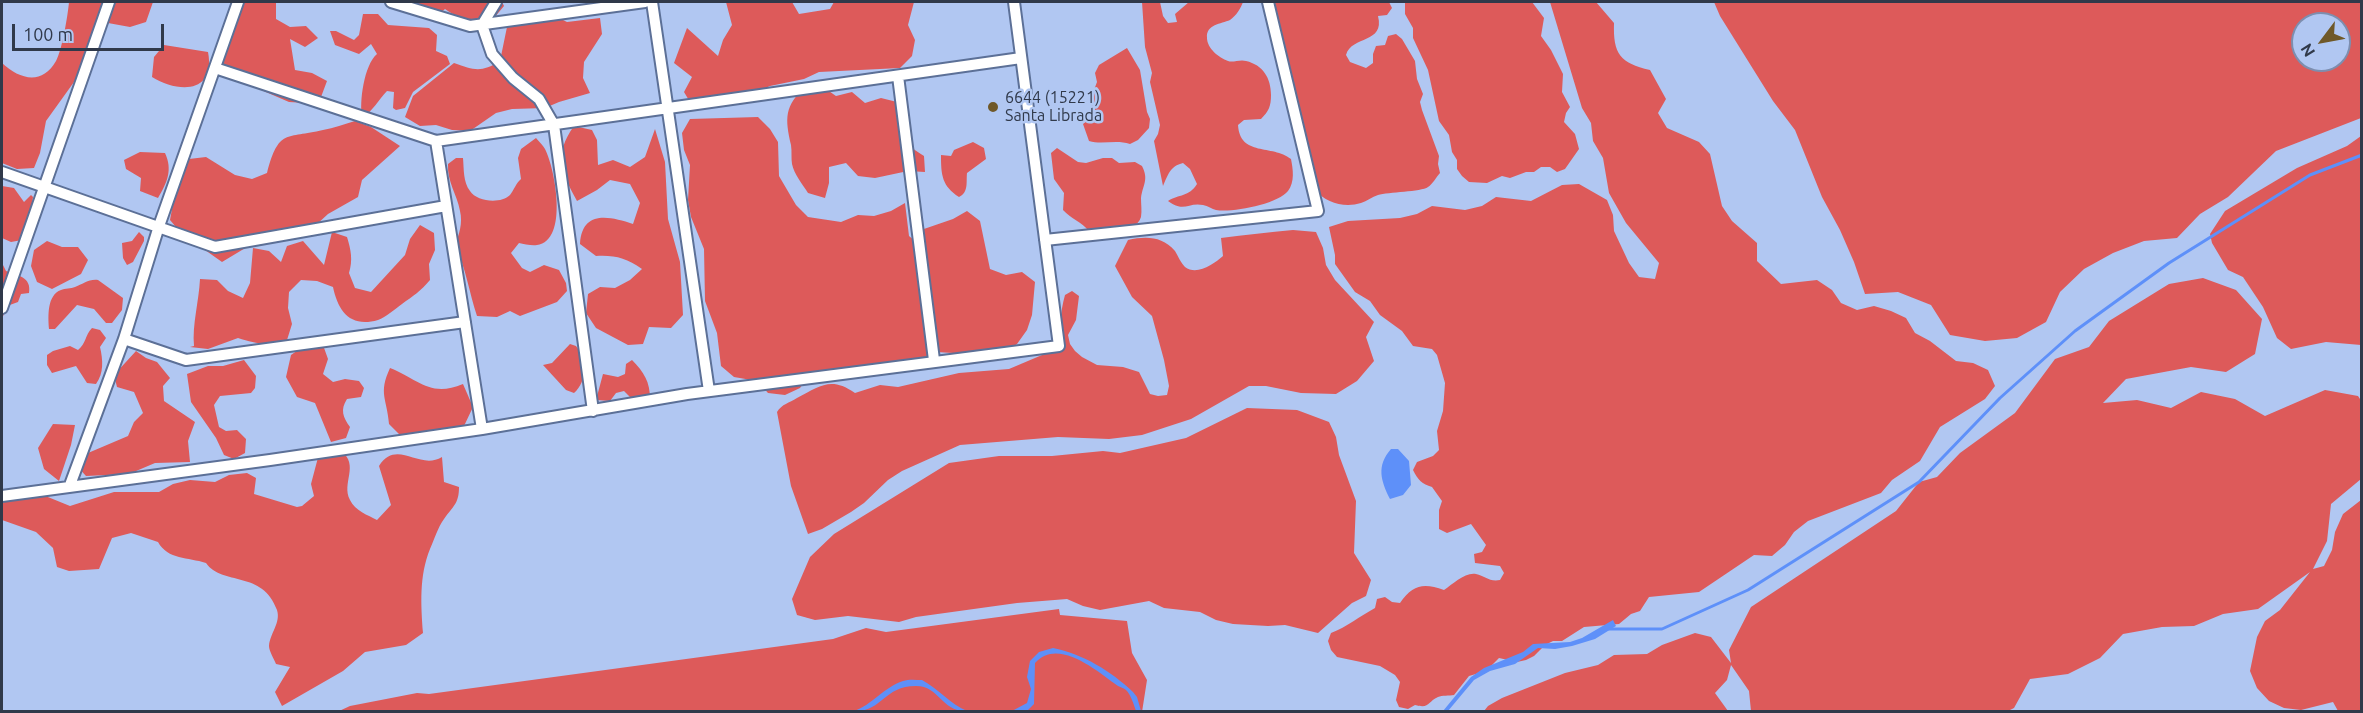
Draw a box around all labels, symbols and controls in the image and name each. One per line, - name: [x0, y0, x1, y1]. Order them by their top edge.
- scale bar: [15, 12, 166, 50]
- north arrow: [2291, 12, 2351, 72]
- text: 100 m: [23, 24, 73, 44]
- text: N: [2297, 41, 2318, 60]
- place label: 6644 (15221) Santa Librada: [1005, 88, 1102, 126]
- marker: 6644 (15221) Santa Librada: [986, 100, 1000, 114]

